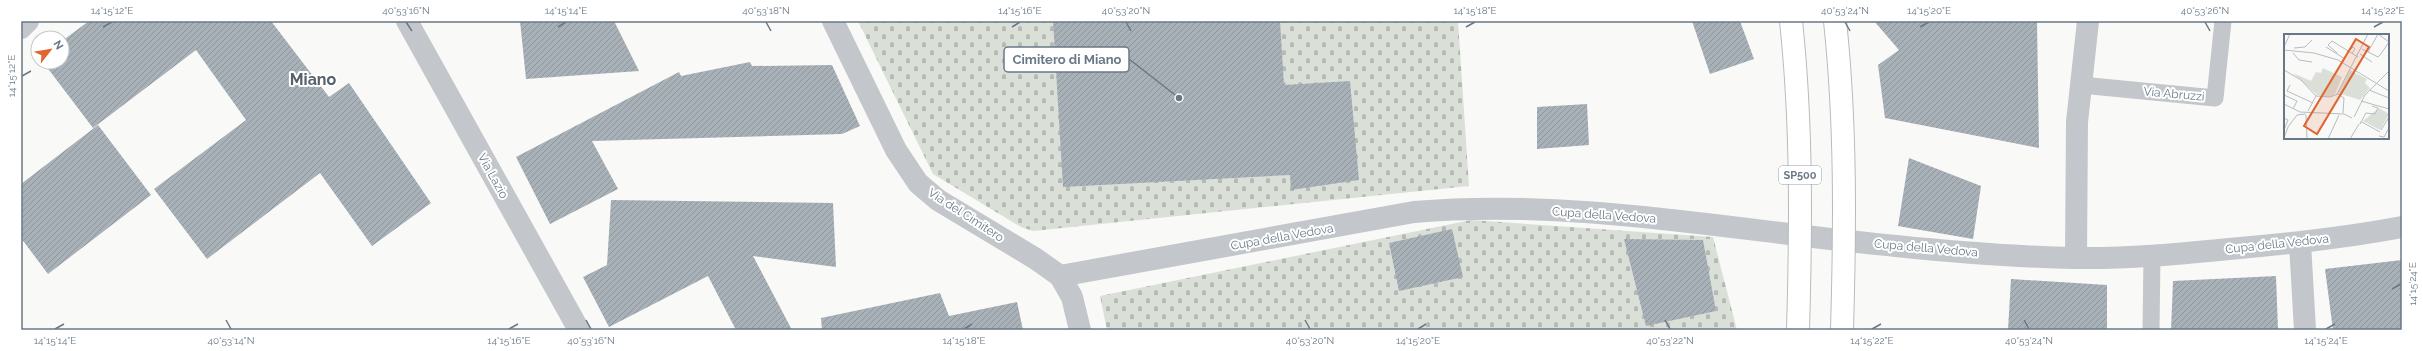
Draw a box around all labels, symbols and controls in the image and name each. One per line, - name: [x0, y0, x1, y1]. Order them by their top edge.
- text: 14°15'12"E: [91, 5, 133, 16]
- text: 40°53'16"N: [382, 5, 430, 16]
- text: 14°15'14"E: [545, 5, 587, 16]
- text: 40°53'18"N: [742, 5, 790, 16]
- text: 14°15'16"E: [998, 5, 1042, 16]
- text: 40°53'20"N: [1102, 5, 1150, 16]
- text: 14°15'18"E: [1453, 5, 1497, 16]
- text: 40°53'24"N: [1821, 5, 1869, 16]
- text: 14°15'20"E: [1907, 5, 1951, 16]
- text: 40°53'26"N: [2181, 5, 2229, 16]
- text: 14°15'22"E: [2361, 5, 2405, 16]
- north arrow: [30, 30, 70, 70]
- inset map: [2284, 34, 2389, 139]
- text: N: [50, 38, 66, 52]
- callout: Cimitero di Miano: [1004, 47, 1129, 72]
- text: Cimitero di Miano: [1013, 52, 1122, 67]
- text: 14°15'12"E: [6, 55, 17, 97]
- district label: Miano: [290, 70, 337, 89]
- street label: Via Abruzzi: [2143, 84, 2205, 104]
- street label: Via Lazio: [475, 151, 511, 201]
- road number: SP500: [1779, 166, 1821, 184]
- street label: Via del Cimitero: [926, 185, 1006, 245]
- street label: Cupa della Vedova: [1552, 204, 1656, 226]
- street label: Cupa della Vedova: [1229, 221, 1335, 253]
- street label: Cupa della Vedova: [2224, 232, 2330, 256]
- street label: Cupa della Vedova: [1874, 236, 1978, 260]
- text: 14°15'24"E: [2407, 262, 2418, 306]
- text: 14°15'14"E: [34, 335, 76, 346]
- text: 40°53'14"N: [208, 335, 254, 346]
- text: 14°15'16"E: [487, 335, 531, 346]
- text: 40°53'16"N: [567, 335, 615, 346]
- text: 14°15'18"E: [942, 335, 986, 346]
- text: 40°53'20"N: [1286, 335, 1334, 346]
- text: 14°15'20"E: [1396, 335, 1440, 346]
- text: 40°53'22"N: [1646, 335, 1694, 346]
- text: 14°15'22"E: [1850, 335, 1894, 346]
- text: 40°53'24"N: [2005, 335, 2053, 346]
- text: 14°15'24"E: [2304, 335, 2348, 346]

